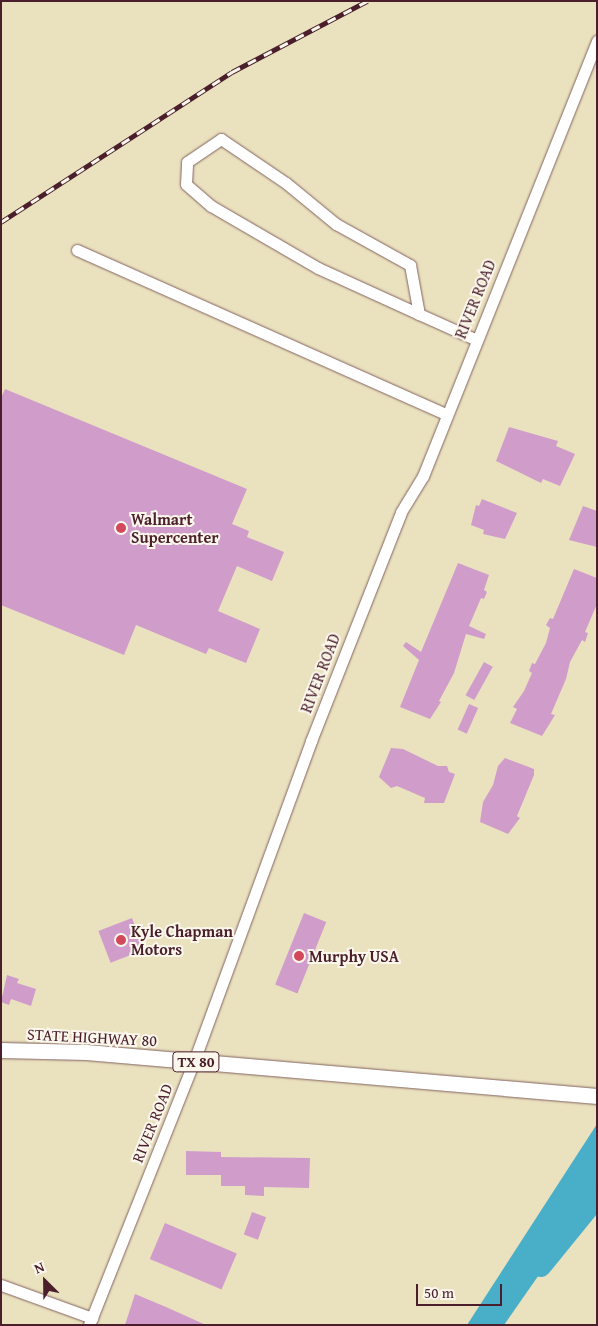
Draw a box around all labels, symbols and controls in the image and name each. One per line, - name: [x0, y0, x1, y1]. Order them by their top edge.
- street label: RIVER ROAD: [450, 257, 500, 341]
- place label: Walmart Supercenter: [131, 509, 219, 547]
- marker: Walmart Supercenter: [115, 522, 127, 534]
- street label: RIVER ROAD: [296, 631, 344, 715]
- place label: Kyle Chapman Motors: [131, 921, 233, 959]
- marker: Kyle Chapman Motors: [115, 934, 127, 946]
- place label: Murphy USA: [309, 946, 399, 966]
- marker: Murphy USA: [293, 950, 305, 962]
- street label: STATE HIGHWAY 80: [27, 1024, 157, 1050]
- road number: TX 80: [172, 1050, 220, 1074]
- street label: RIVER ROAD: [127, 1081, 177, 1165]
- north arrow: [20, 1256, 70, 1306]
- text: N: [31, 1256, 47, 1278]
- scale bar: [418, 1274, 504, 1306]
- text: 50 m: [424, 1282, 454, 1303]

